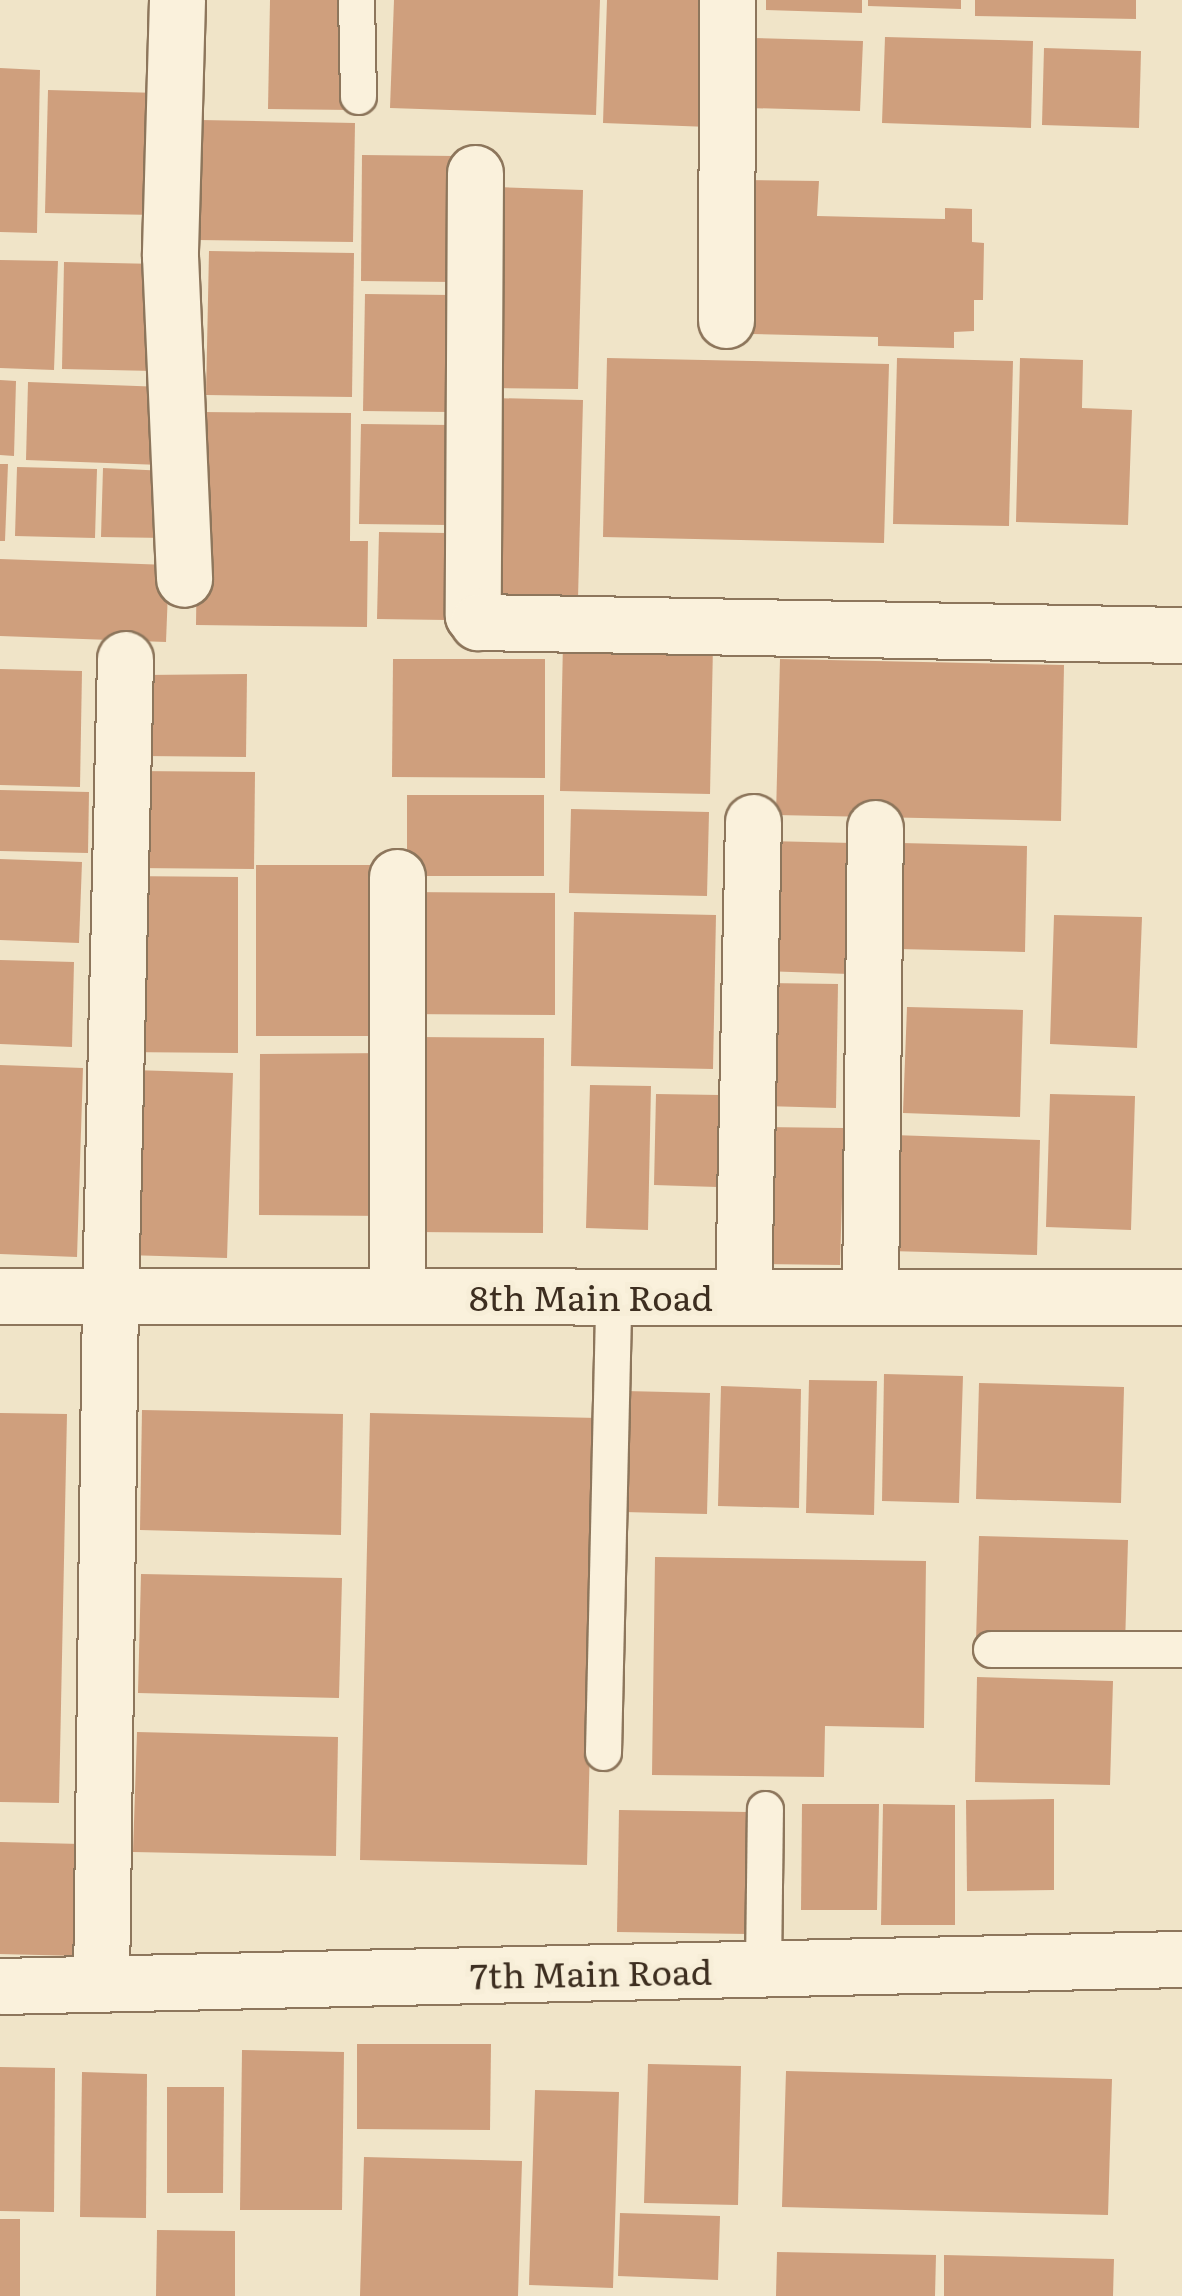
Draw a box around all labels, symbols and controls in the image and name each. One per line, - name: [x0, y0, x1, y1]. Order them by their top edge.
- street label: 8th Main Road: [469, 1275, 713, 1317]
- street label: 7th Main Road: [470, 1949, 712, 1995]

